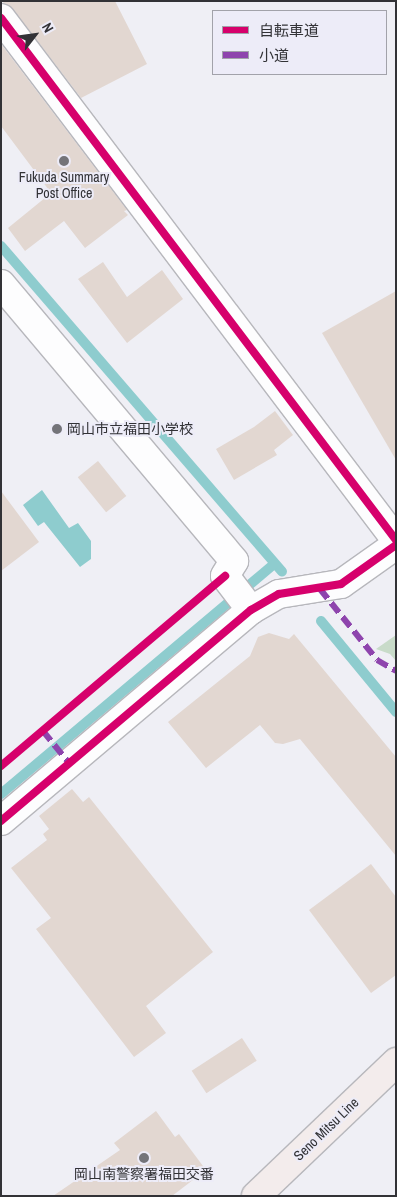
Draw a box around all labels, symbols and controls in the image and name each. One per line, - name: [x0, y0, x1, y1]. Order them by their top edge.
- north arrow: [10, 10, 60, 60]
- legend: [212, 10, 387, 75]
- text: N: [38, 19, 58, 36]
- text: 自転車道: [259, 20, 319, 41]
- text: 小道: [259, 45, 289, 66]
- marker: Fukuda Summary Post Office: [58, 155, 70, 167]
- place label: Fukuda Summary Post Office: [19, 169, 109, 202]
- place label: 岡山市立福田小学校: [67, 421, 193, 437]
- marker: 岡山市立福田小学校: [51, 423, 63, 435]
- street label: Seno Mitsu Line: [290, 1094, 362, 1164]
- marker: 岡山南警察署福田交番: [138, 1152, 150, 1164]
- place label: 岡山南警察署福田交番: [74, 1166, 214, 1182]

